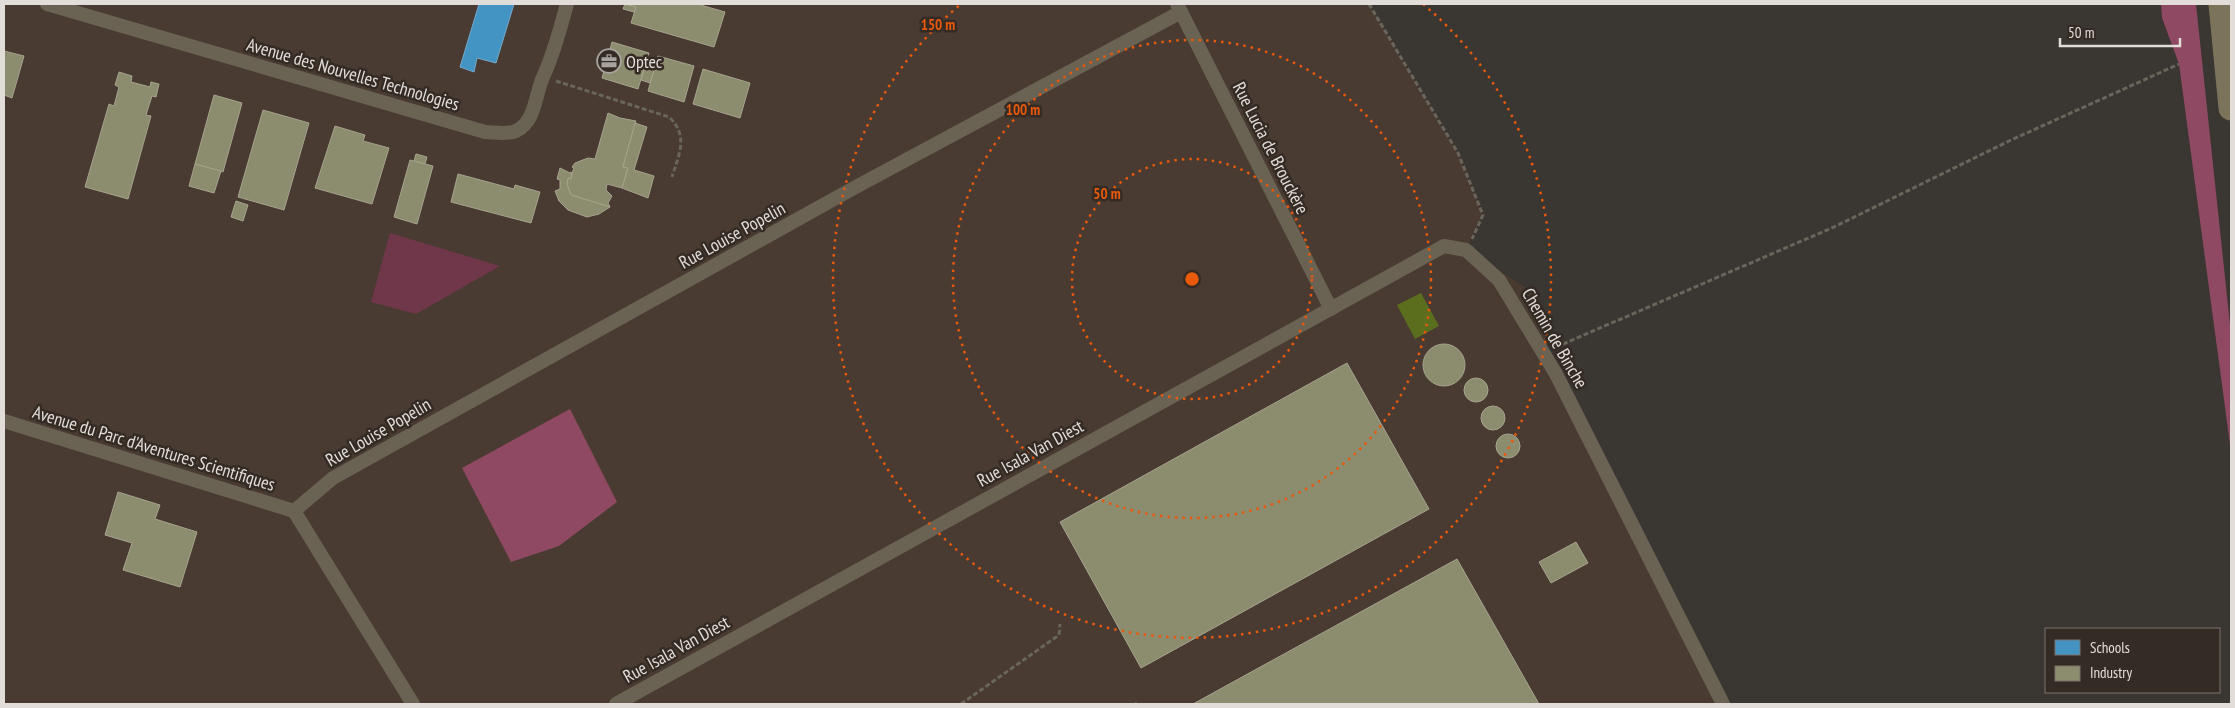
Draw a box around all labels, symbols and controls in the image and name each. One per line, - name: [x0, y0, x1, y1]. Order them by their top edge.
- text: 150 m: [921, 15, 955, 34]
- scale bar: [2060, 15, 2180, 47]
- text: 50 m: [2068, 23, 2094, 42]
- street label: Avenue des Nouvelles Technologies: [244, 33, 462, 115]
- office icon: Optec: [596, 48, 622, 74]
- place label: Optec: [626, 50, 663, 73]
- street label: Rue Lucia de Brouckère: [1228, 78, 1314, 218]
- text: 100 m: [1006, 100, 1040, 119]
- text: 50 m: [1093, 184, 1121, 203]
- street label: Rue Louise Popelin: [675, 196, 789, 274]
- centre of rings: [1183, 270, 1201, 288]
- street label: Chemin de Binche: [1517, 284, 1593, 392]
- street label: Rue Louise Popelin: [321, 393, 435, 471]
- street label: Avenue du Parc d'Aventures Scientifiques: [30, 400, 278, 496]
- street label: Rue Isala Van Diest: [973, 414, 1087, 492]
- street label: Rue Isala Van Diest: [619, 610, 733, 688]
- legend: [2045, 628, 2220, 693]
- text: Schools: [2090, 638, 2130, 657]
- text: Industry: [2090, 663, 2132, 682]

